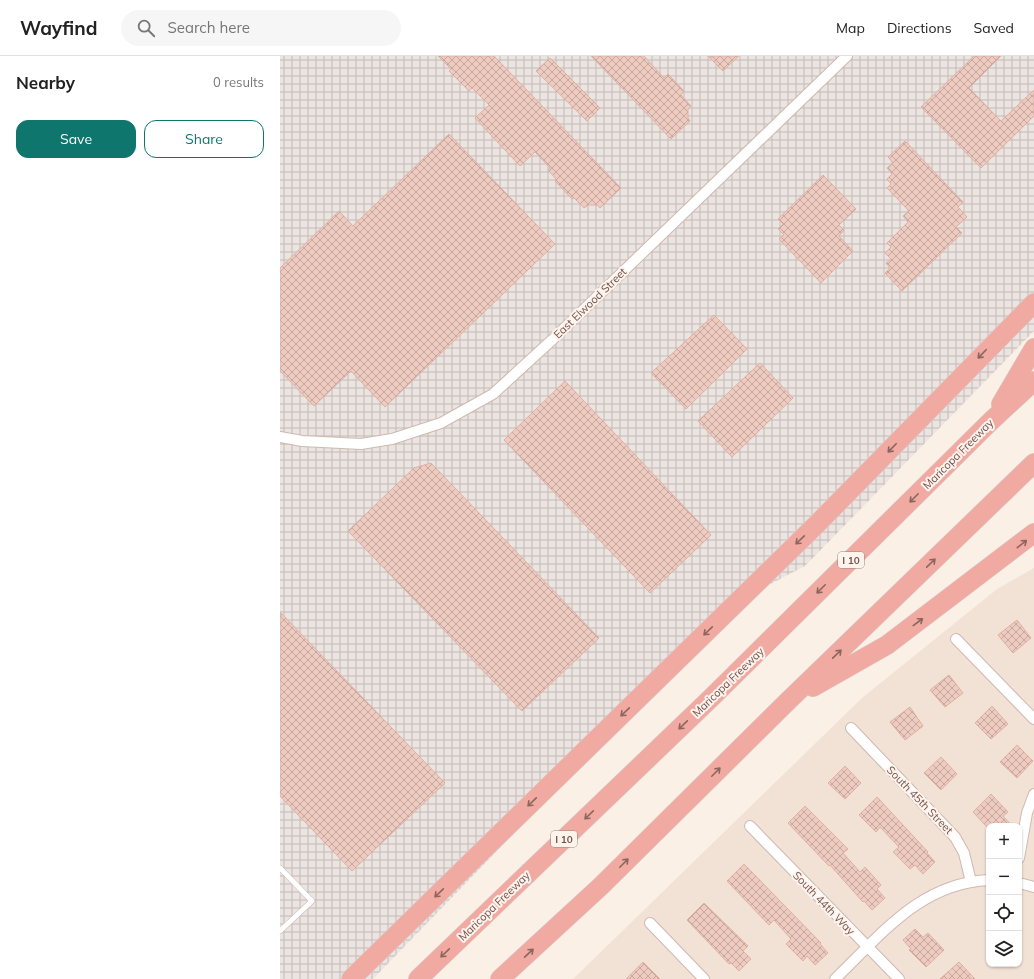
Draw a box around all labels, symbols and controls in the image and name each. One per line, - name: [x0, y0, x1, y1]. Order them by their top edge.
- search box: [121, 10, 401, 46]
- text: Wayfind: [20, 16, 97, 40]
- icon: search: [135, 17, 157, 39]
- text: Search here: [167, 18, 250, 37]
- text: Map: [836, 19, 865, 37]
- text: Directions: [887, 19, 952, 37]
- text: Saved: [974, 19, 1014, 37]
- text: Nearby: [16, 72, 75, 93]
- text: 0 results: [213, 74, 264, 90]
- button: Save: [16, 120, 136, 158]
- button: Share: [144, 120, 264, 158]
- street label: East Elwood Street: [551, 264, 630, 341]
- one-way arrow: [978, 349, 987, 359]
- street label: Maricopa Freeway: [920, 416, 996, 492]
- one-way arrow: [887, 443, 897, 453]
- one-way arrow: [909, 493, 919, 503]
- one-way arrow: [796, 535, 806, 544]
- one-way arrow: [1016, 540, 1027, 548]
- road number: I 10: [838, 552, 864, 568]
- one-way arrow: [926, 559, 936, 568]
- one-way arrow: [816, 584, 826, 594]
- one-way arrow: [912, 618, 923, 626]
- one-way arrow: [703, 626, 713, 636]
- street label: Maricopa Freeway: [689, 644, 767, 720]
- one-way arrow: [832, 649, 842, 658]
- one-way arrow: [620, 707, 630, 716]
- one-way arrow: [678, 720, 688, 730]
- street label: South 45th Street: [884, 763, 956, 837]
- one-way arrow: [711, 767, 721, 777]
- one-way arrow: [527, 797, 537, 807]
- one-way arrow: [584, 810, 594, 820]
- map controls: [986, 823, 1022, 967]
- button: +: [986, 823, 1022, 859]
- road number: I 10: [551, 831, 577, 847]
- one-way arrow: [619, 859, 629, 868]
- button: −: [986, 859, 1022, 895]
- street label: Maricopa Freeway: [455, 868, 533, 944]
- street label: South 44th Way: [790, 868, 858, 938]
- one-way arrow: [434, 888, 444, 898]
- button: locate: [986, 895, 1022, 931]
- button: layers: [986, 931, 1022, 967]
- one-way arrow: [524, 948, 534, 957]
- one-way arrow: [439, 949, 450, 958]

